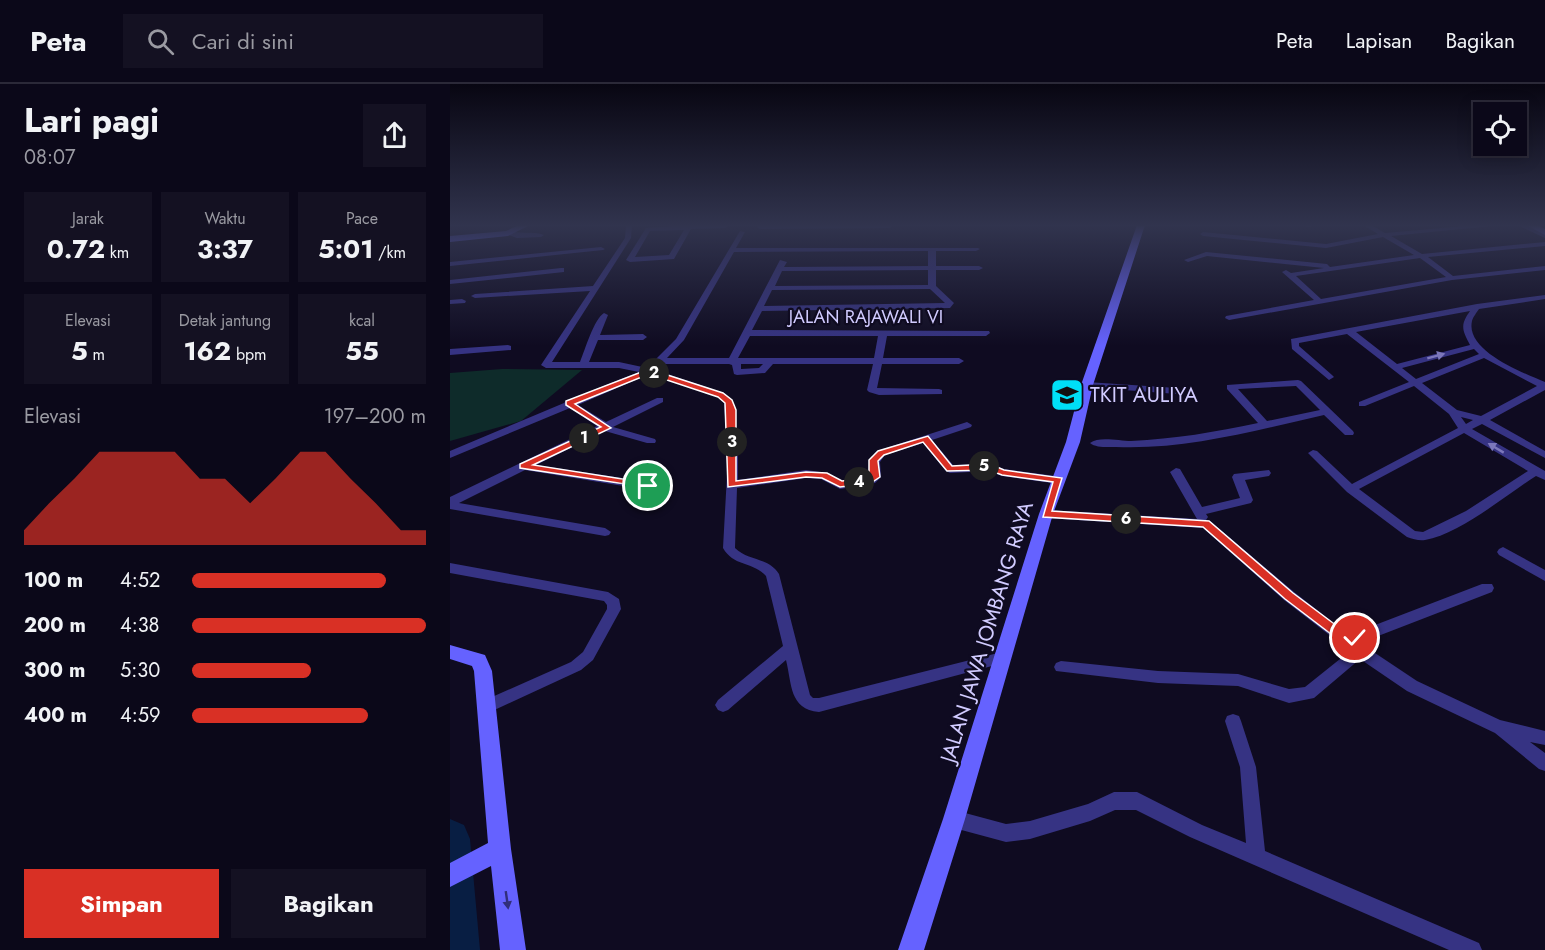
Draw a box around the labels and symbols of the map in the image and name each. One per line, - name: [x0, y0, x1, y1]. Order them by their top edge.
- street label: JALAN RAJAWALI VI: [787, 304, 943, 330]
- one-way arrow: [1427, 351, 1445, 361]
- pin: 2: [639, 358, 669, 388]
- school or university icon: TKIT AULIYA: [1049, 377, 1085, 413]
- place label: TKIT AULIYA: [1090, 380, 1198, 410]
- pin: 1: [569, 423, 599, 453]
- pin: 3: [717, 427, 747, 457]
- one-way arrow: [1488, 442, 1504, 453]
- pin: 5: [969, 451, 999, 481]
- pin: [622, 460, 673, 511]
- pin: 4: [844, 467, 874, 497]
- street label: JALAN JAWA JOMBANG RAYA: [932, 498, 1041, 769]
- pin: 6: [1111, 504, 1141, 534]
- pin: [1329, 612, 1380, 663]
- one-way arrow: [502, 890, 511, 909]

